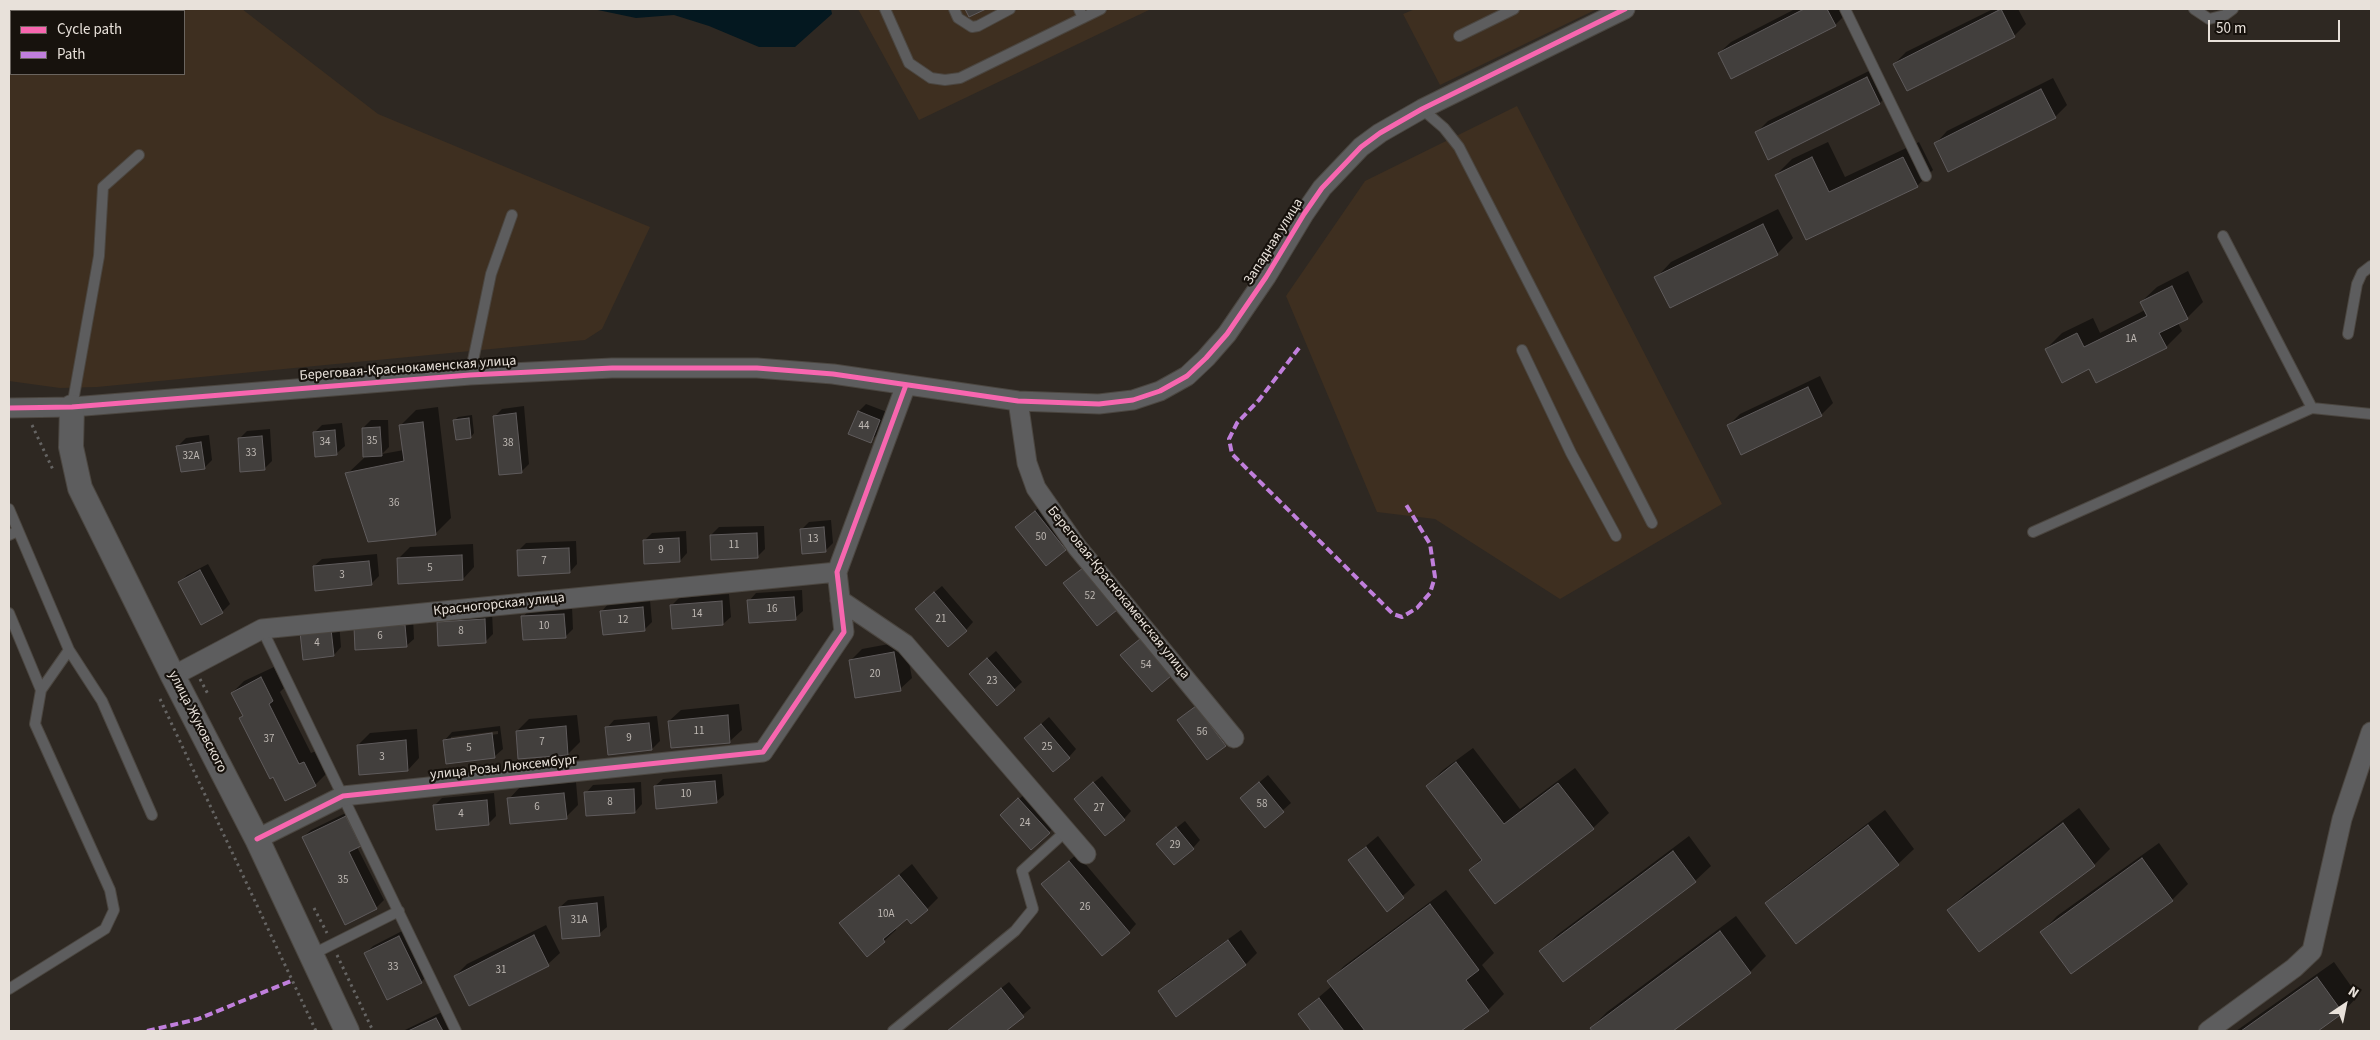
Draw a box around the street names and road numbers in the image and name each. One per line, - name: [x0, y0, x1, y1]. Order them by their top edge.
- street label: Западная улица: [1241, 196, 1307, 288]
- street label: Береговая-Краснокаменская улица: [299, 353, 517, 385]
- street label: Береговая-Краснокаменская улица: [1043, 503, 1193, 683]
- street label: Красногорская улица: [432, 590, 566, 620]
- street label: улица Жуковского: [164, 668, 230, 776]
- street label: улица Розы Люксембург: [429, 752, 579, 784]

